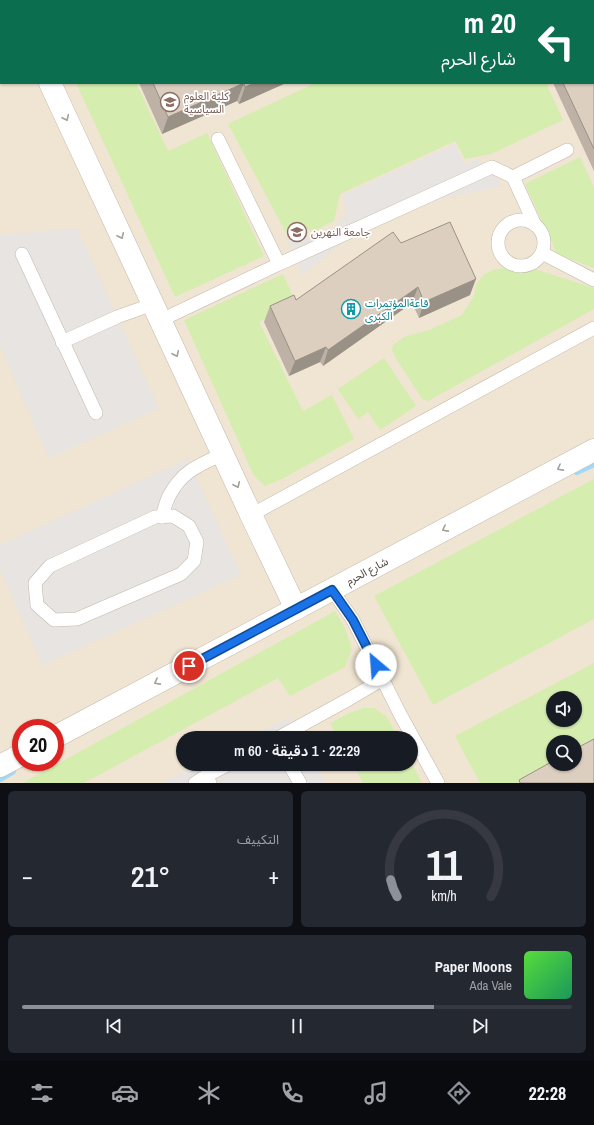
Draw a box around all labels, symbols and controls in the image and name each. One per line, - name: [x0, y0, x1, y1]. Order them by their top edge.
- text: 20 m: [464, 4, 516, 42]
- icon: left: [530, 16, 582, 68]
- text: شارع الحرم: [441, 46, 516, 71]
- place label: كلية العلوم السياسية: [184, 89, 229, 116]
- school or university icon: كلية العلوم السياسية: [159, 91, 181, 113]
- one-way arrow: [61, 114, 69, 122]
- school or university icon: جامعة النهرين: [286, 221, 308, 243]
- place label: جامعة النهرين: [311, 225, 371, 239]
- one-way arrow: [116, 232, 124, 240]
- place label: قاعةالمؤتمرات الكبرى: [365, 296, 428, 323]
- building icon: قاعةالمؤتمرات الكبرى: [340, 298, 362, 320]
- one-way arrow: [171, 350, 179, 357]
- one-way arrow: [556, 463, 564, 471]
- one-way arrow: [232, 480, 240, 488]
- one-way arrow: [442, 525, 449, 532]
- street label: شارع الحرم: [344, 554, 391, 589]
- position arrow: [355, 644, 397, 686]
- pin: [172, 649, 206, 683]
- icon: arrive: [178, 655, 200, 677]
- one-way arrow: [154, 678, 161, 685]
- map controls: [546, 691, 582, 771]
- button: sound: [546, 691, 582, 727]
- speed limit sign: 20: [12, 719, 64, 771]
- button: search: [546, 735, 582, 771]
- text: 22:29 · 1 دقيقة · 60 m: [234, 740, 360, 761]
- text: التكييف: [237, 831, 279, 848]
- text: 11: [425, 837, 462, 893]
- text: 21°: [131, 856, 170, 896]
- text: −: [22, 861, 33, 891]
- text: +: [268, 861, 279, 891]
- text: km/h: [431, 886, 456, 905]
- text: Paper Moons: [435, 956, 512, 977]
- text: Ada Vale: [470, 977, 512, 994]
- icon: previous: [103, 1015, 125, 1037]
- icon: pause: [286, 1015, 308, 1037]
- icon: next: [469, 1015, 491, 1037]
- icon: filters: [28, 1079, 56, 1107]
- icon: car: [111, 1079, 139, 1107]
- icon: climate: [195, 1079, 223, 1107]
- icon: phone: [278, 1079, 306, 1107]
- icon: music: [362, 1079, 390, 1107]
- icon: directions: [445, 1079, 473, 1107]
- text: 22:28: [529, 1081, 566, 1106]

